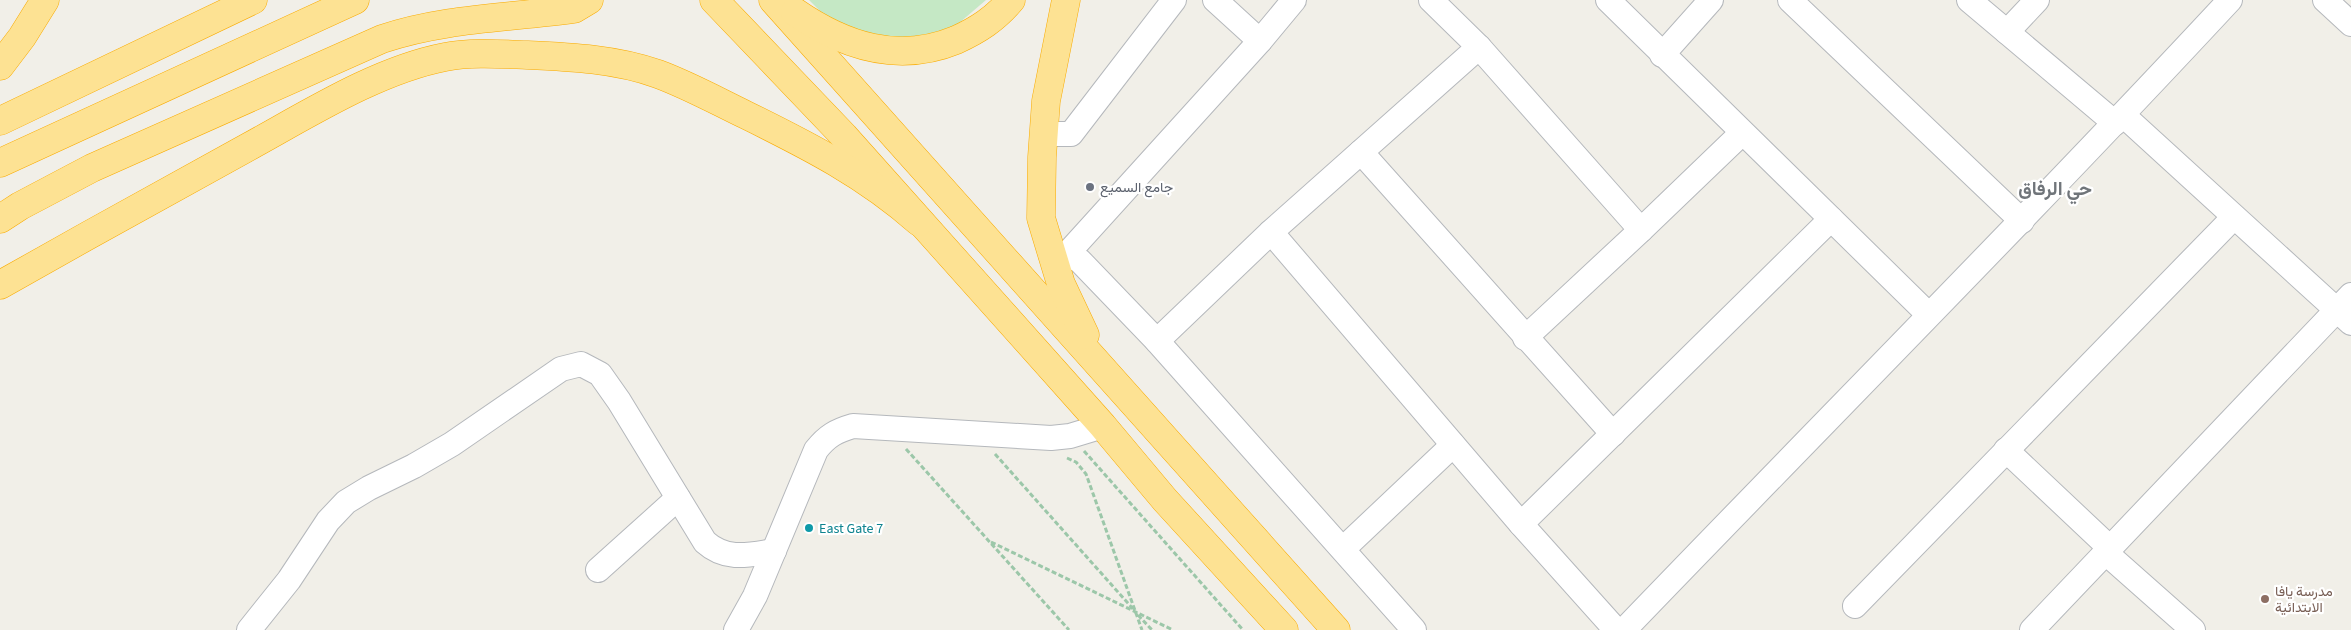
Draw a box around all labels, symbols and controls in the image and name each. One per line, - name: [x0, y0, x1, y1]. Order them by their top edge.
- district label: حي الرفاق: [2018, 176, 2092, 205]
- place label: جامع السميع: [1100, 178, 1173, 198]
- marker: جامع السميع: [1084, 181, 1096, 193]
- place label: East Gate 7: [819, 519, 883, 539]
- marker: East Gate 7: [803, 522, 815, 534]
- place label: مدرسة يافا الابتدائية: [2275, 582, 2333, 618]
- marker: مدرسة يافا الابتدائية: [2259, 593, 2271, 605]

